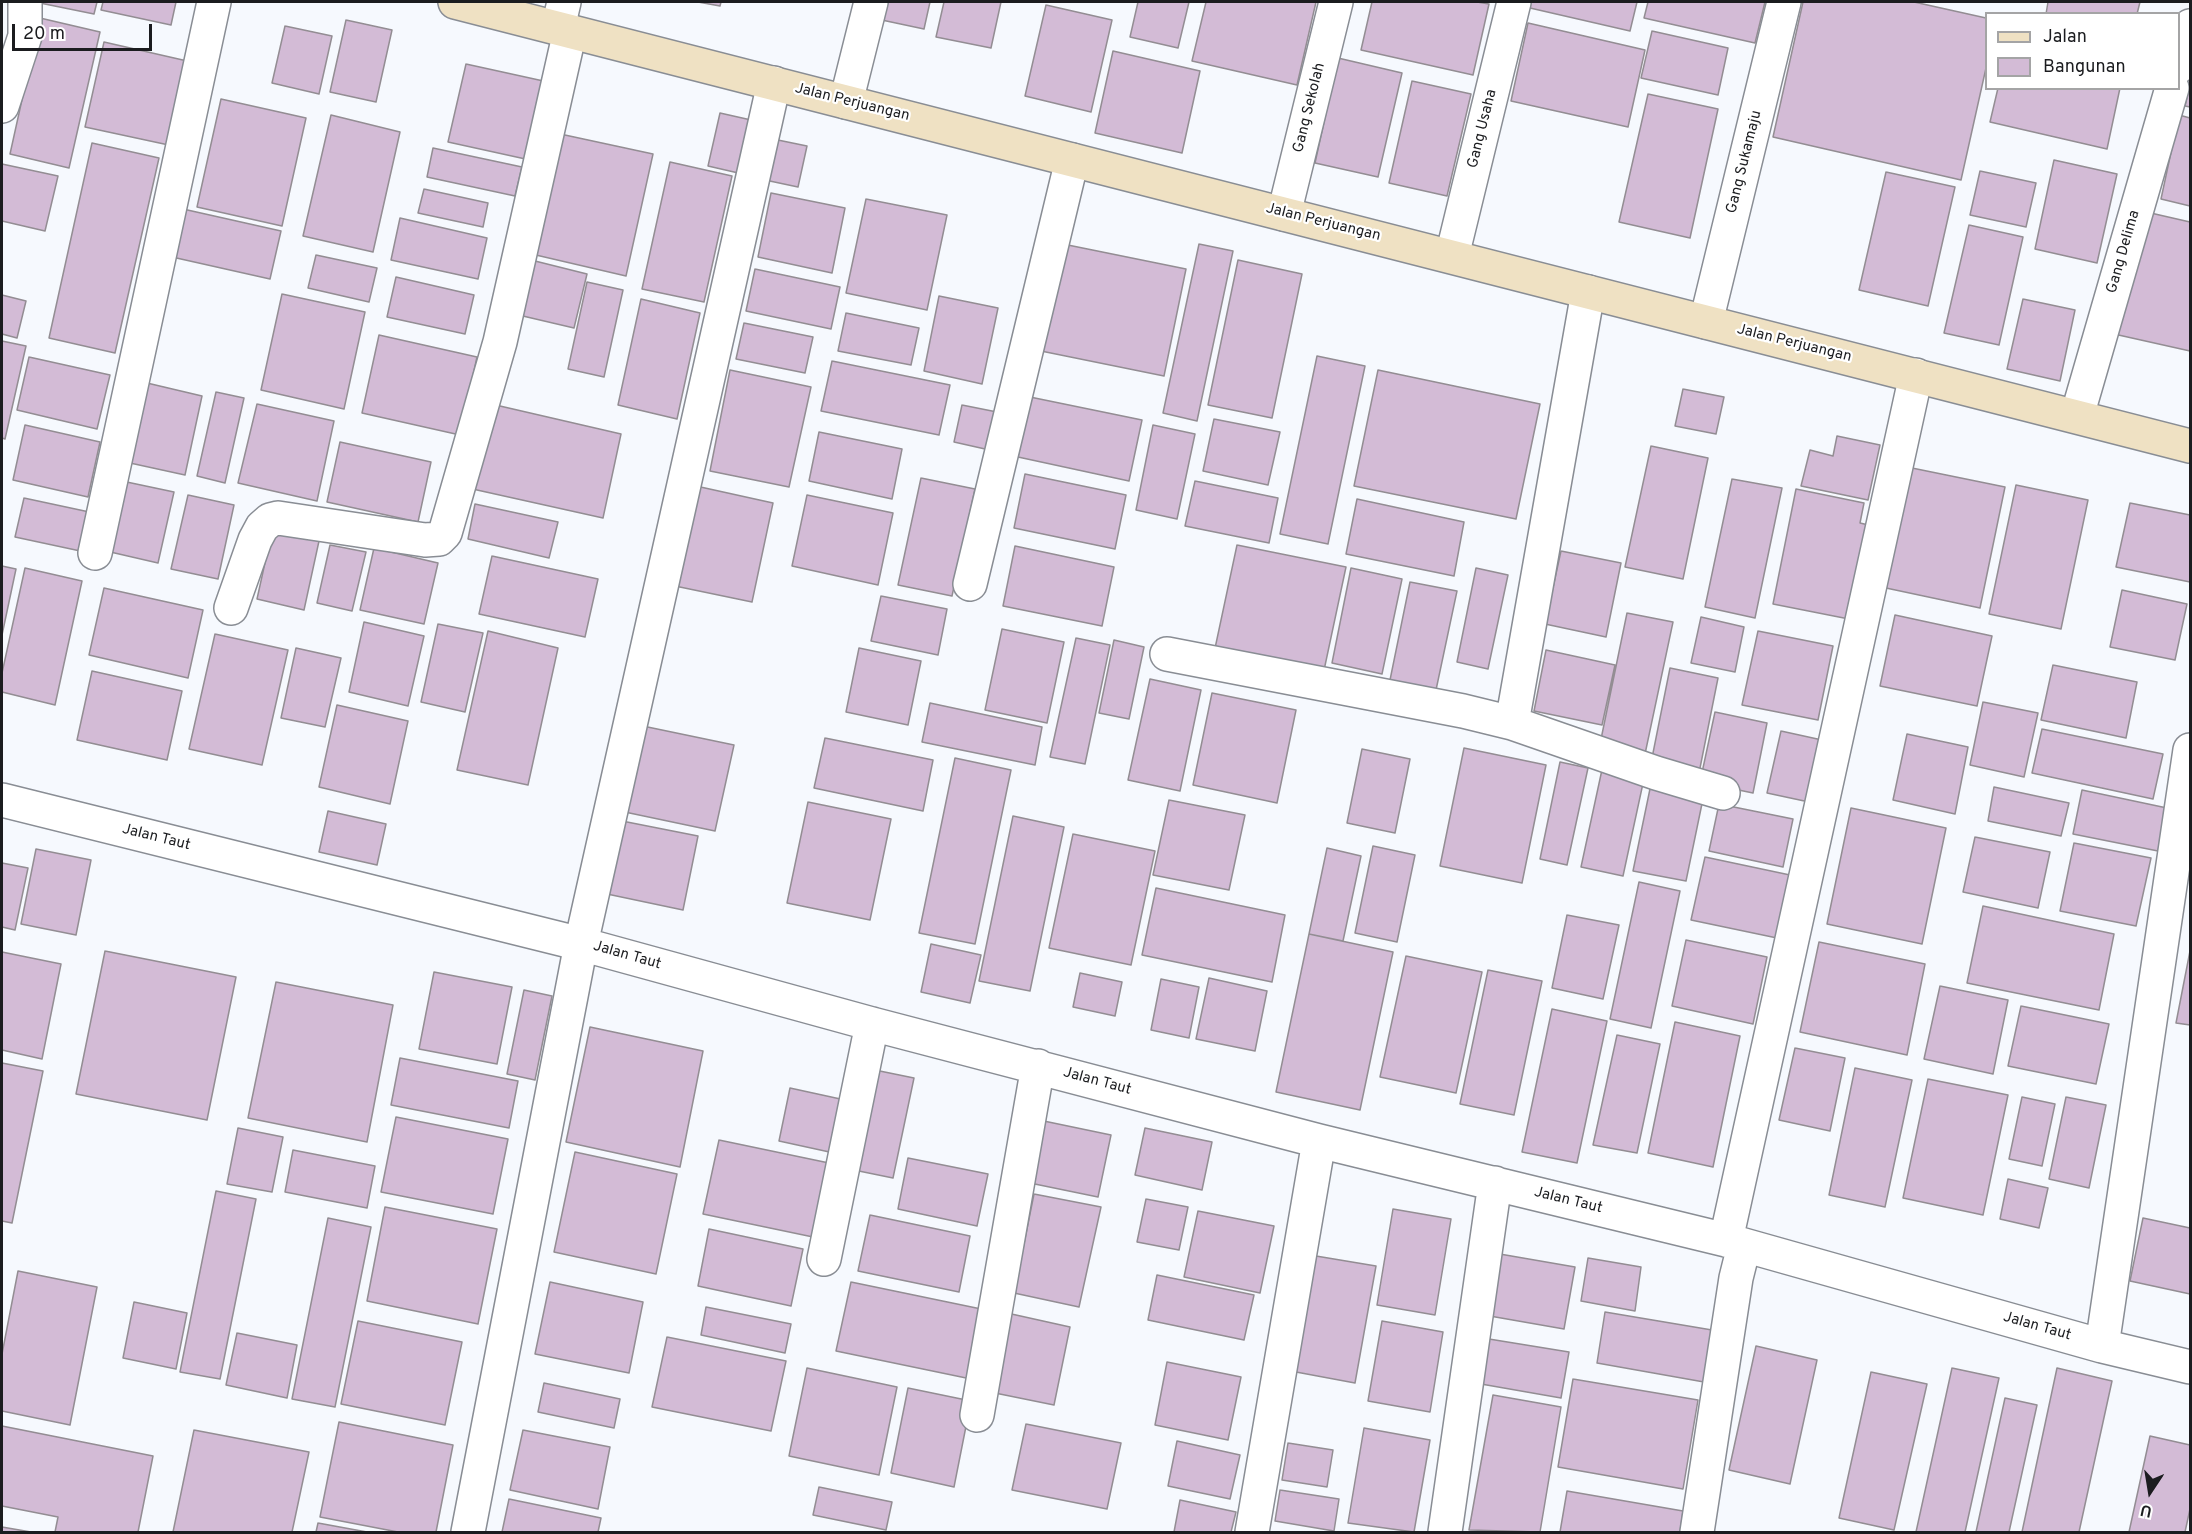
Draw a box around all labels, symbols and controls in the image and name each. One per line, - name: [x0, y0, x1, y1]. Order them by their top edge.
- scale bar: [15, 12, 154, 50]
- legend: [1985, 12, 2180, 90]
- text: 20 m: [23, 23, 65, 46]
- text: Jalan: [2043, 26, 2087, 49]
- text: Bangunan: [2043, 56, 2126, 79]
- street label: Gang Sekolah: [1290, 61, 1330, 155]
- street label: Jalan Perjuangan: [793, 80, 911, 126]
- street label: Gang Usaha: [1465, 88, 1501, 170]
- street label: Gang Sukamaju: [1724, 109, 1766, 215]
- street label: Jalan Perjuangan: [1264, 200, 1382, 246]
- street label: Gang Delima: [2104, 208, 2144, 296]
- street label: Jalan Perjuangan: [1735, 321, 1853, 367]
- street label: Jalan Taut: [120, 821, 192, 855]
- street label: Jalan Taut: [591, 938, 663, 974]
- street label: Jalan Taut: [1061, 1064, 1133, 1100]
- street label: Jalan Taut: [1532, 1184, 1604, 1218]
- street label: Jalan Taut: [2001, 1309, 2073, 1345]
- north arrow: [2120, 1462, 2180, 1522]
- text: U: [2139, 1499, 2154, 1521]

